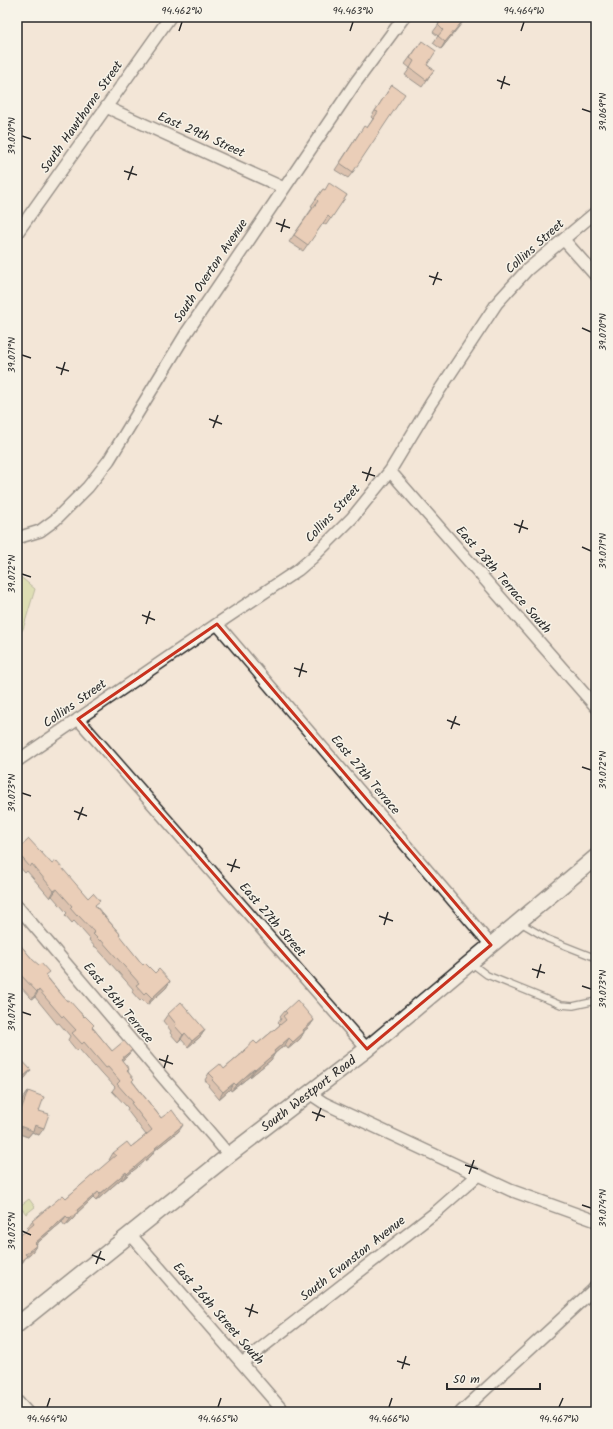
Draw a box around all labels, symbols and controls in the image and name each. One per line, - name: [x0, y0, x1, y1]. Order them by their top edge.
- text: 94.462°W: [162, 3, 203, 19]
- text: 94.463°W: [333, 3, 374, 19]
- text: 94.464°W: [504, 3, 544, 19]
- street label: South Hawthorne Street: [35, 56, 129, 177]
- text: 39.069°N: [595, 92, 611, 131]
- street label: East 29th Street: [154, 106, 249, 164]
- text: 39.070°N: [4, 117, 20, 155]
- street label: Collins Street: [501, 214, 570, 279]
- street label: South Overton Avenue: [168, 215, 254, 327]
- text: 39.070°N: [595, 313, 611, 351]
- text: 39.071°N: [4, 337, 20, 373]
- street label: Collins Street: [300, 479, 366, 548]
- street label: East 28th Terrace South: [450, 521, 556, 639]
- text: 39.071°N: [595, 533, 611, 569]
- text: 39.072°N: [4, 555, 20, 593]
- street label: Collins Street: [39, 674, 112, 734]
- street label: East 27th Terrace: [325, 730, 405, 820]
- text: 39.072°N: [595, 751, 611, 789]
- text: 39.073°N: [4, 774, 20, 812]
- street label: East 27th Street: [233, 878, 311, 963]
- street label: East 26th Terrace: [78, 958, 158, 1048]
- text: 39.073°N: [595, 970, 611, 1008]
- text: 39.074°N: [4, 993, 20, 1031]
- street label: South Westport Road: [256, 1050, 361, 1137]
- text: 39.074°N: [595, 1189, 611, 1227]
- street label: South Evanston Avenue: [296, 1211, 411, 1307]
- text: 39.075°N: [4, 1212, 20, 1250]
- street label: East 26th Street South: [167, 1258, 269, 1370]
- scale bar: [447, 1365, 540, 1391]
- text: 50 m: [453, 1370, 480, 1389]
- text: 94.464°W: [27, 1411, 67, 1427]
- text: 94.465°W: [198, 1411, 238, 1427]
- text: 94.466°W: [369, 1411, 409, 1427]
- text: 94.467°W: [539, 1411, 579, 1427]

